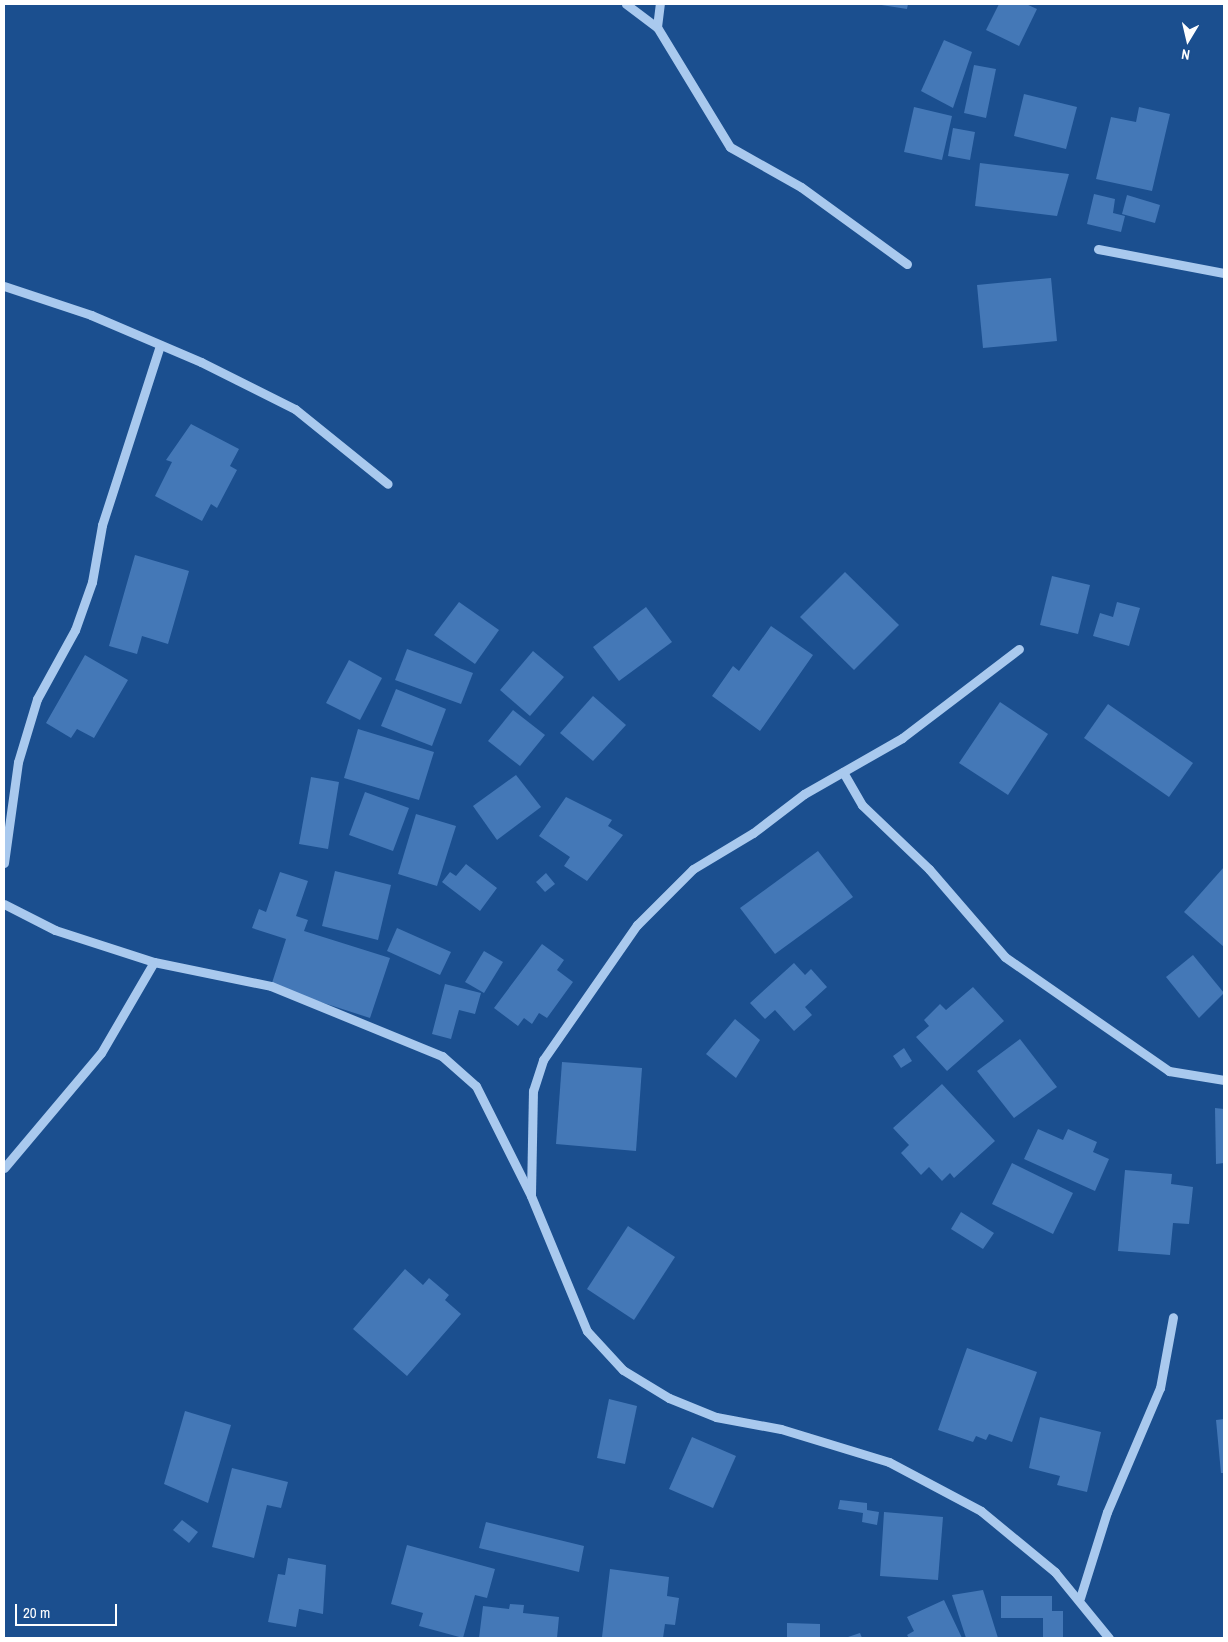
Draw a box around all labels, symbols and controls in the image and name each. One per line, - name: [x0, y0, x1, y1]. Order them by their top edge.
- north arrow: [1163, 15, 1213, 65]
- text: N: [1180, 45, 1191, 64]
- scale bar: [18, 1594, 120, 1626]
- text: 20 m: [23, 1602, 50, 1623]

